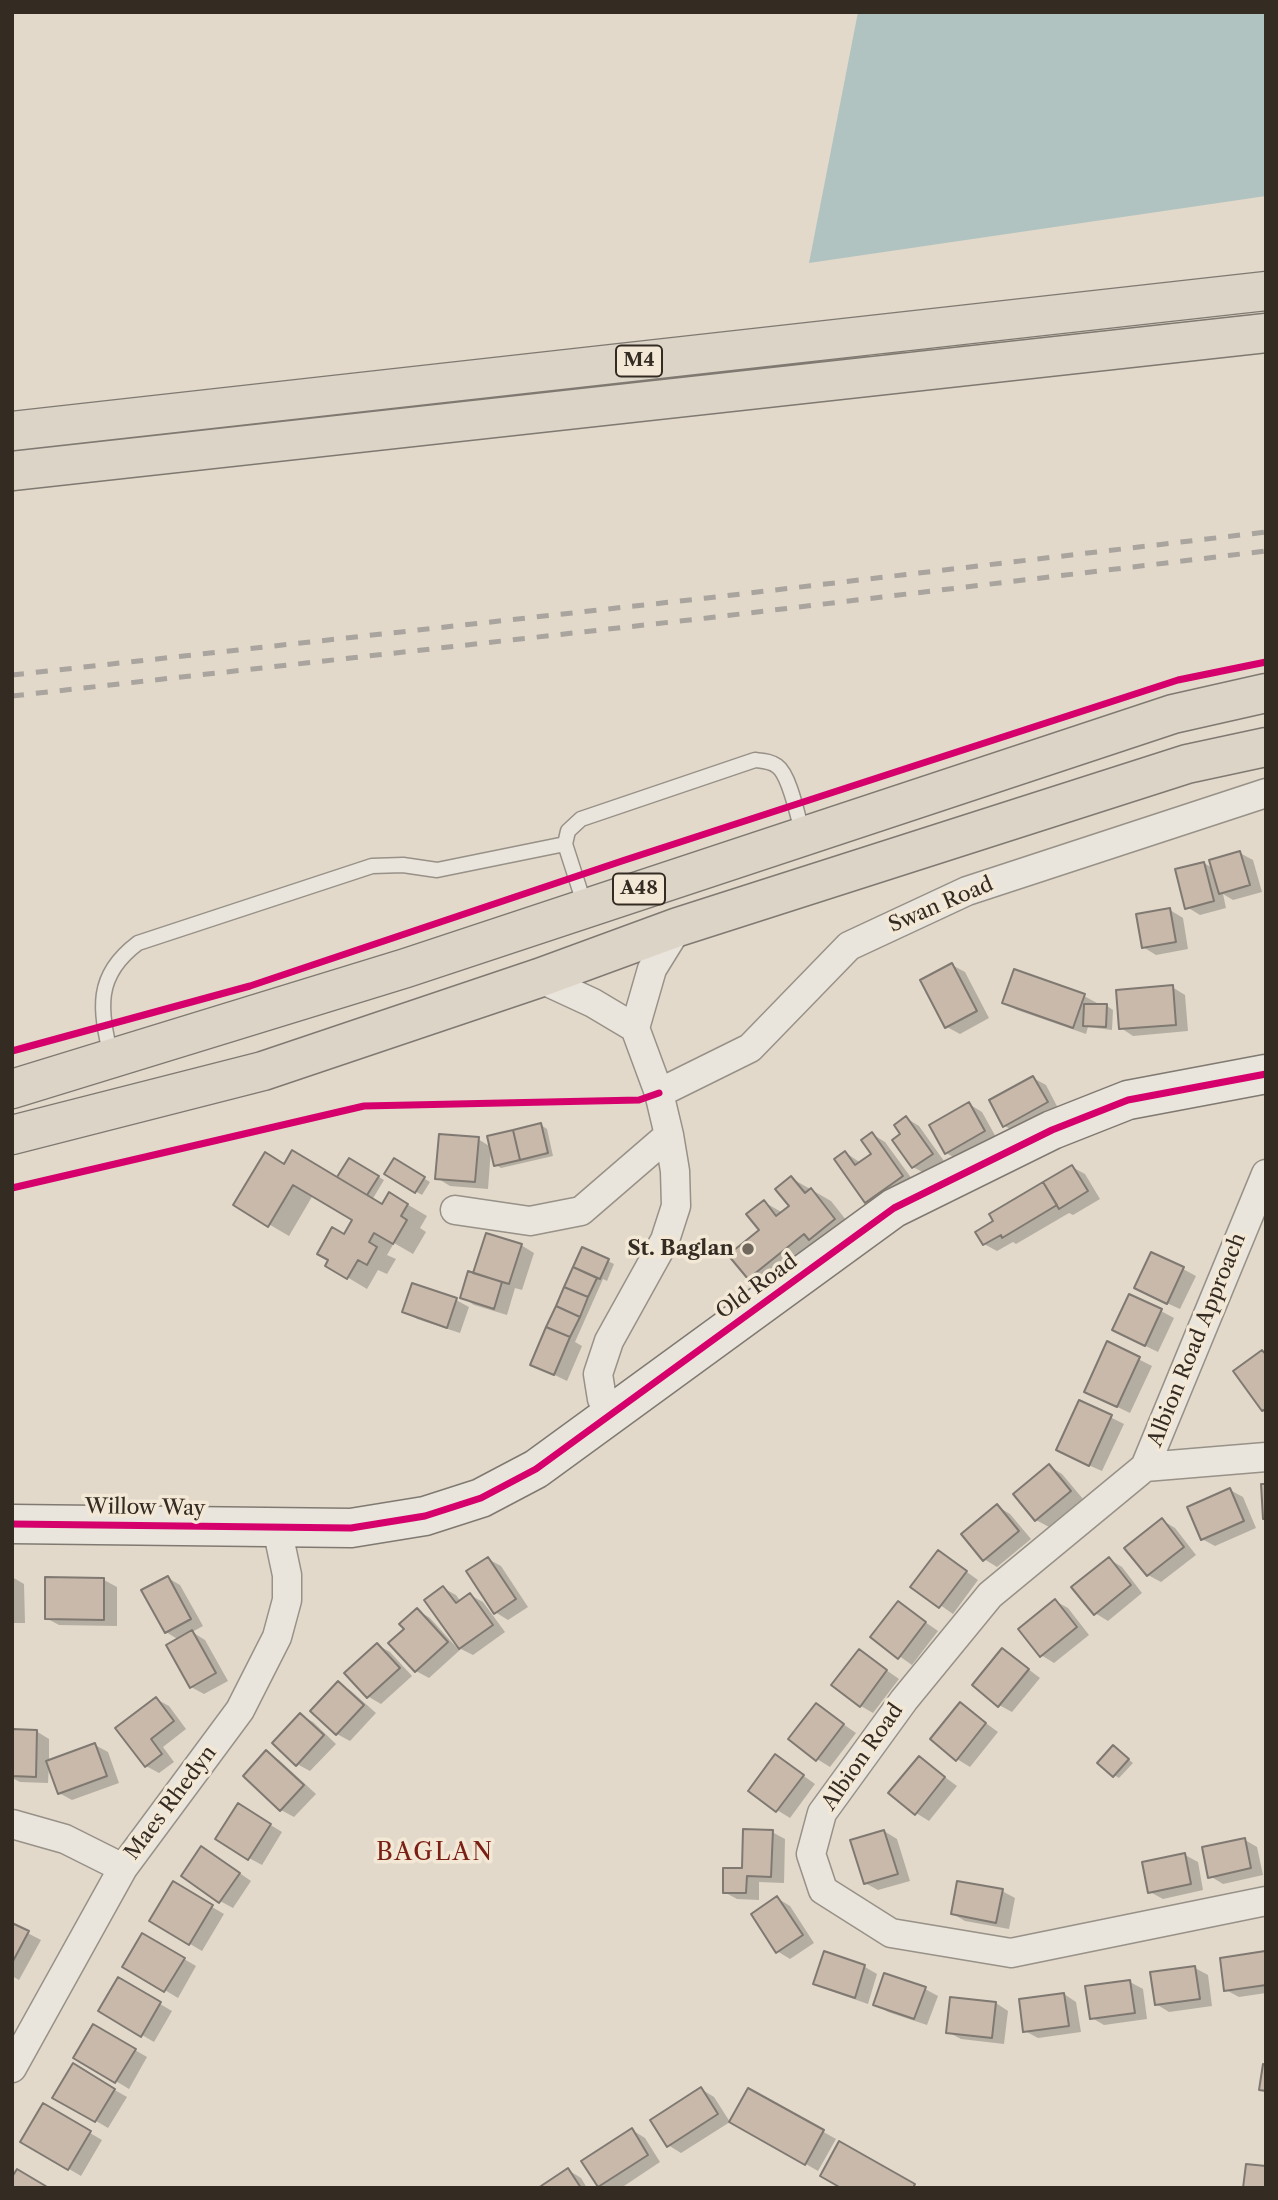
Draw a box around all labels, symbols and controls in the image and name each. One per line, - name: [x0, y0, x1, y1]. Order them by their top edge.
- road number: M4: [616, 346, 662, 376]
- street label: Swan Road: [885, 872, 997, 938]
- road number: A48: [613, 874, 665, 904]
- street label: Albion Road Approach: [1143, 1230, 1251, 1450]
- place label: St. Baglan: [627, 1236, 734, 1262]
- marker: St. Baglan: [740, 1241, 756, 1257]
- street label: Old Road: [712, 1249, 802, 1325]
- street label: Willow Way: [85, 1494, 205, 1522]
- street label: Albion Road: [817, 1699, 909, 1815]
- street label: Maes Rhedyn: [120, 1741, 222, 1865]
- district label: BAGLAN: [377, 1839, 493, 1867]

